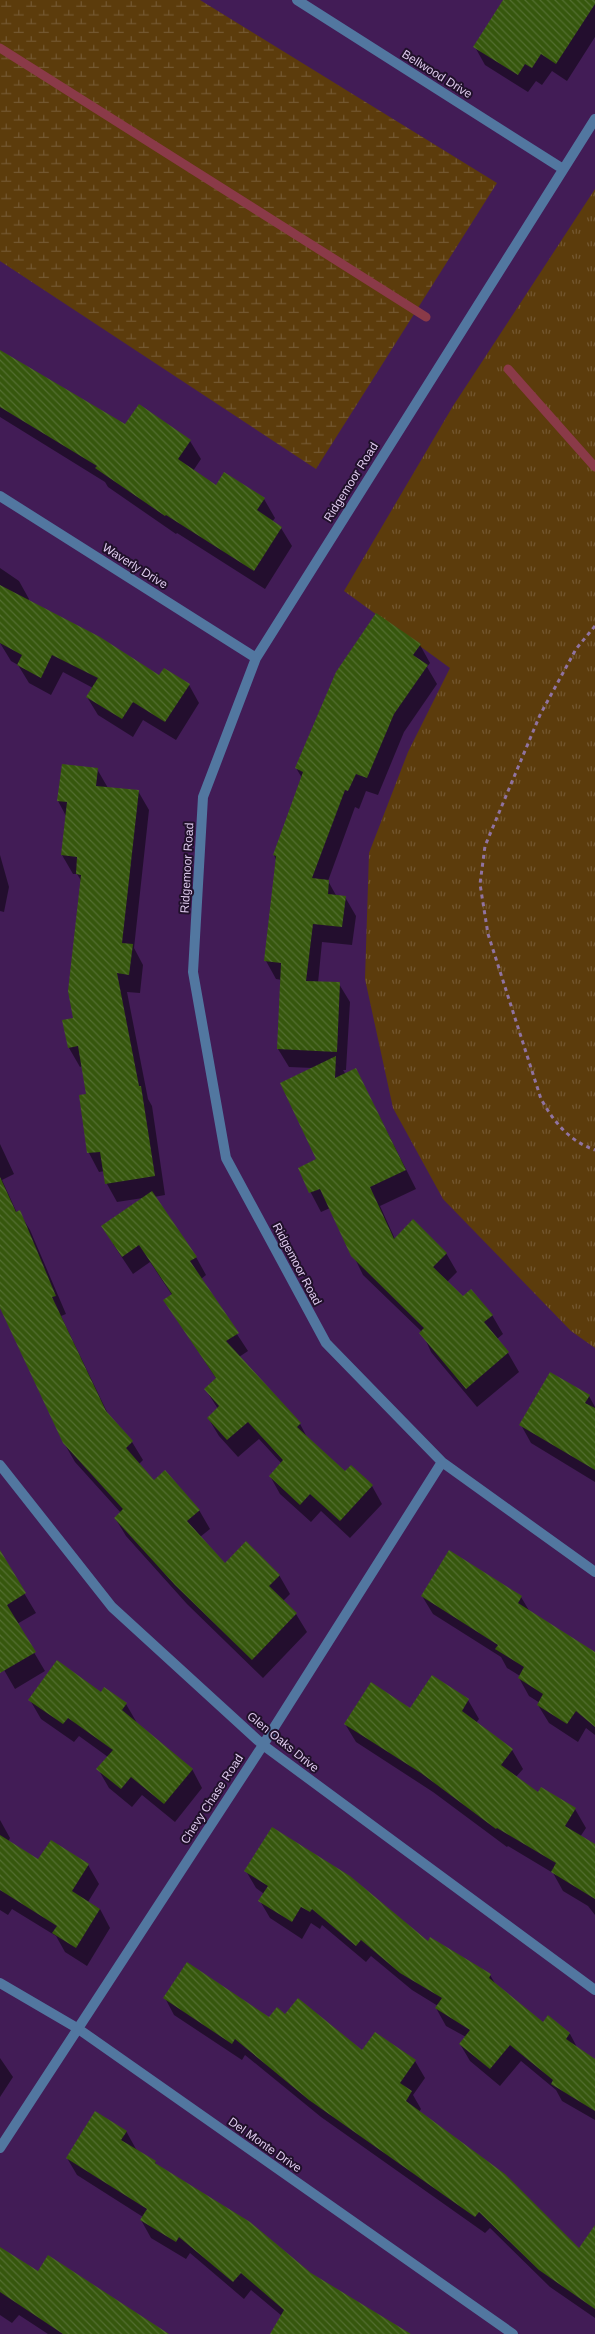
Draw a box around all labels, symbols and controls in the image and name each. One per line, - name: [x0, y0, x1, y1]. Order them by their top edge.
- street label: Bellwood Drive: [399, 47, 475, 101]
- street label: Ridgemoor Road: [321, 440, 381, 524]
- street label: Waverly Drive: [100, 540, 170, 592]
- street label: Ridgemoor Road: [178, 822, 196, 914]
- street label: Ridgemoor Road: [270, 1221, 324, 1307]
- street label: Glen Oaks Drive: [244, 1709, 322, 1775]
- street label: Chevy Chase Road: [178, 1752, 246, 1846]
- street label: Del Monte Drive: [226, 2115, 305, 2176]

